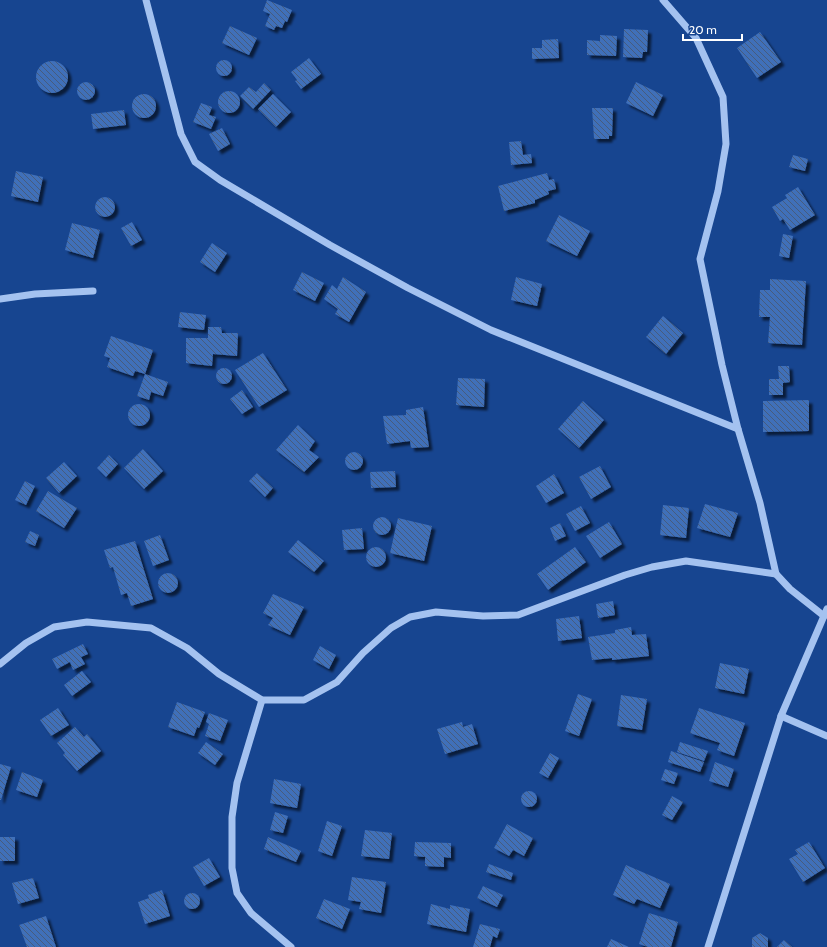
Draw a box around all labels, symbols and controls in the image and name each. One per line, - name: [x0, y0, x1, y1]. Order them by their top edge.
- scale bar: [683, 16, 742, 42]
- text: 20 m: [689, 22, 717, 37]

